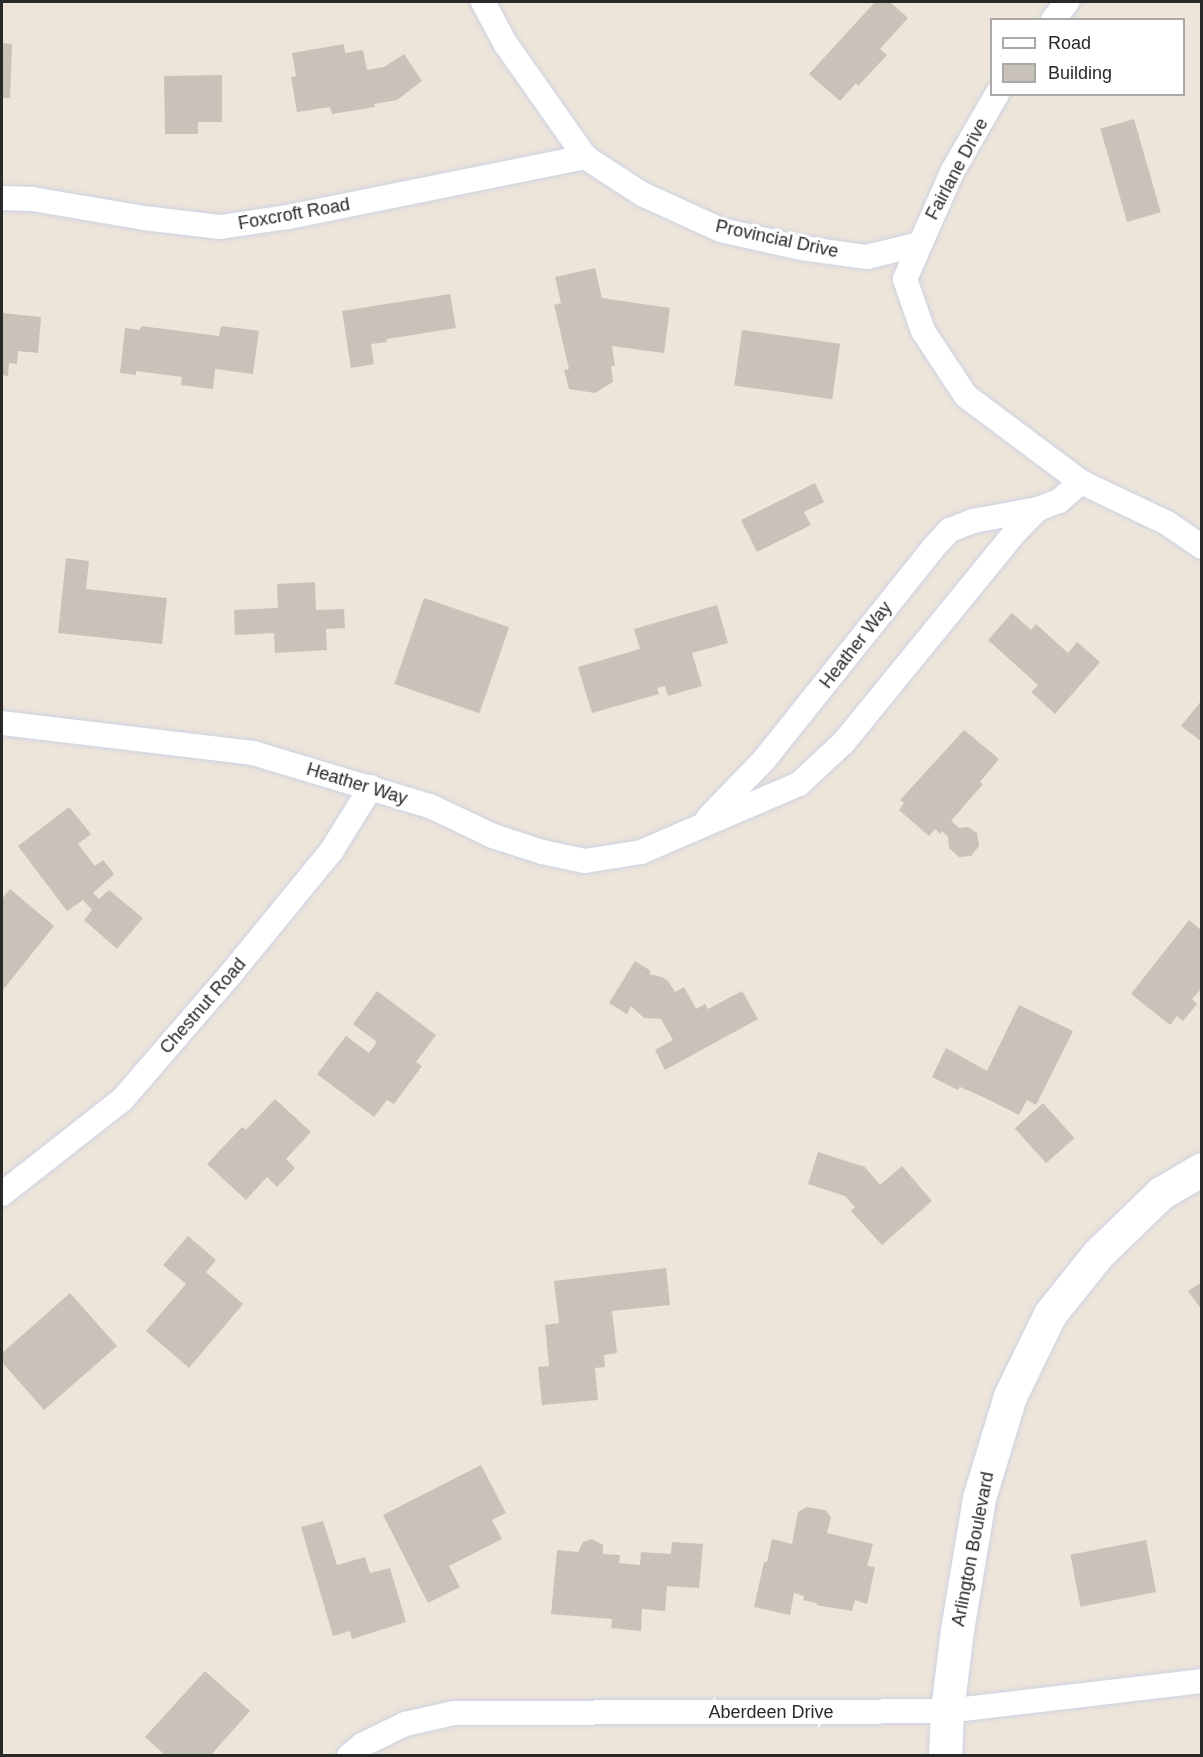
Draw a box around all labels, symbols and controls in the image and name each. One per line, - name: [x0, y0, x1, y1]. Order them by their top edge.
- legend: [990, 18, 1185, 96]
- text: Road: [1048, 33, 1091, 53]
- text: Building: [1048, 63, 1112, 83]
- street label: Fairlane Drive: [921, 114, 993, 224]
- street label: Foxcroft Road: [236, 194, 352, 234]
- street label: Provincial Drive: [714, 215, 840, 263]
- street label: Heather Way: [815, 597, 897, 693]
- street label: Heather Way: [304, 758, 410, 810]
- street label: Chestnut Road: [155, 954, 251, 1058]
- street label: Arlington Boulevard: [947, 1470, 999, 1628]
- street label: Aberdeen Drive: [708, 1701, 834, 1723]

